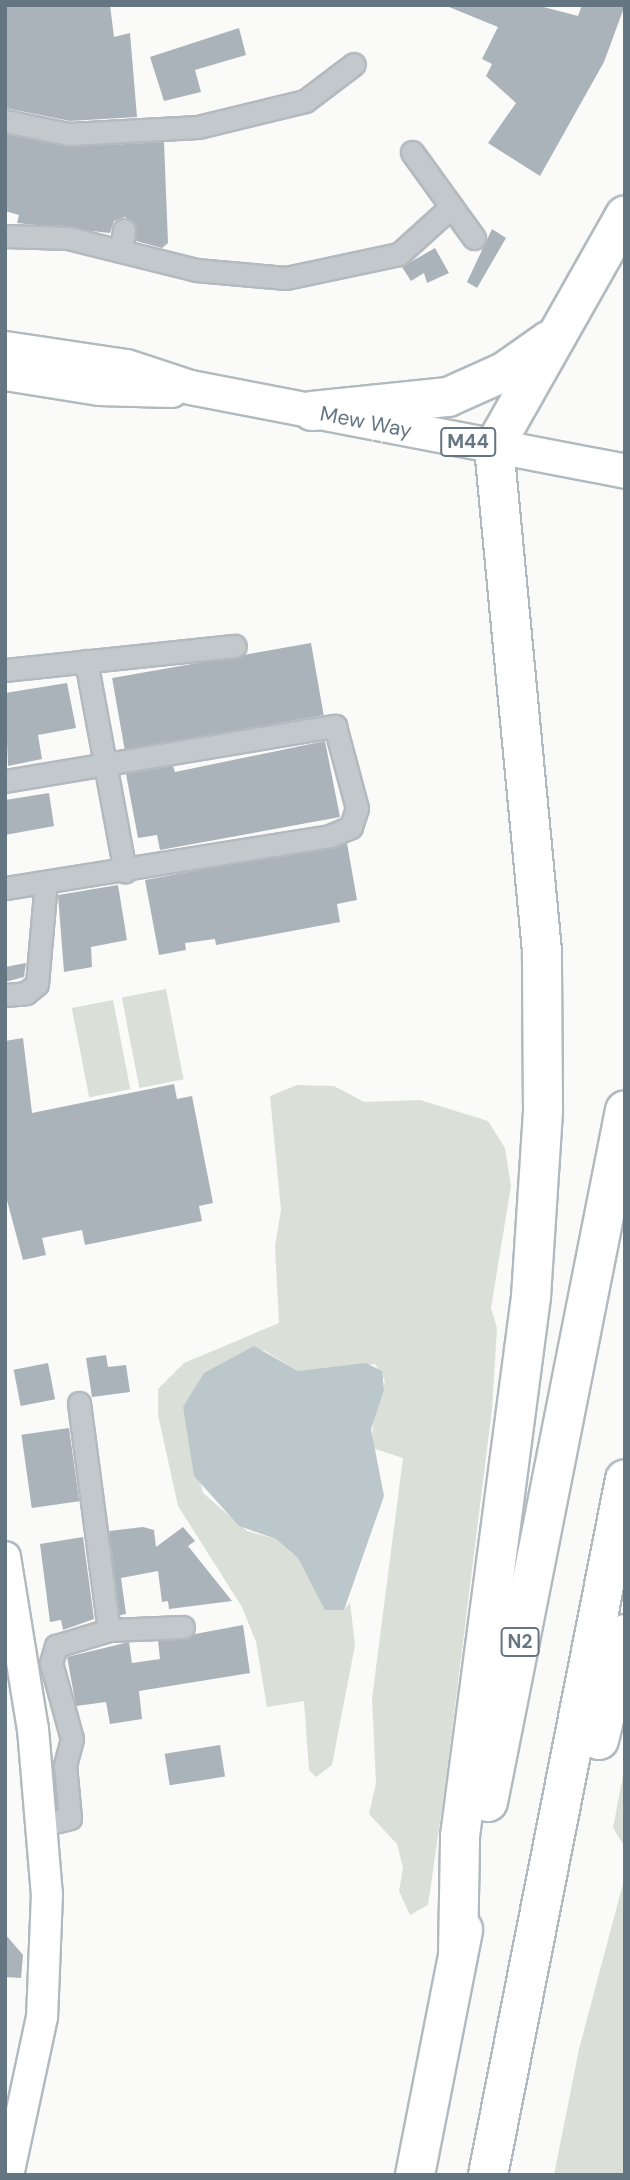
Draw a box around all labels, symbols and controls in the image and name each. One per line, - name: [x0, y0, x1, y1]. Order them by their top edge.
- street label: Mew Way: [318, 401, 414, 443]
- road number: M44: [440, 426, 496, 458]
- road number: N2: [499, 1626, 541, 1658]

